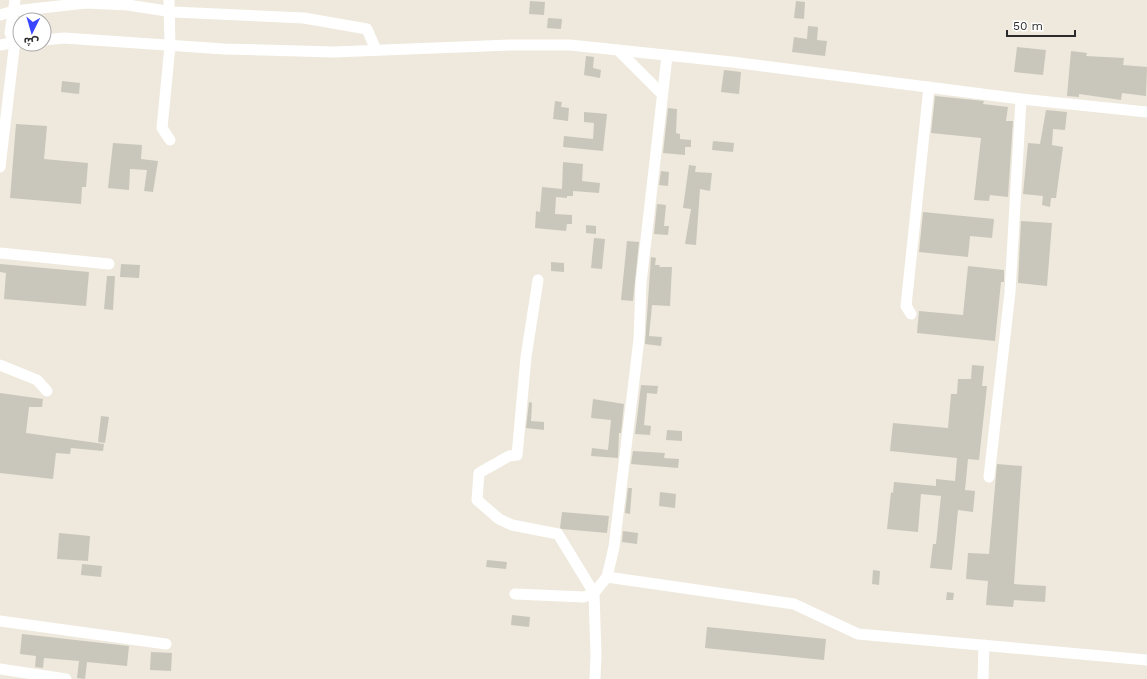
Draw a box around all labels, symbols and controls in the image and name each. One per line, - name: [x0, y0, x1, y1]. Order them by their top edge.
- north arrow: [12, 12, 52, 52]
- scale bar: [1007, 12, 1075, 38]
- text: 50 m: [1013, 19, 1043, 33]
- text: ش: [23, 34, 39, 49]

